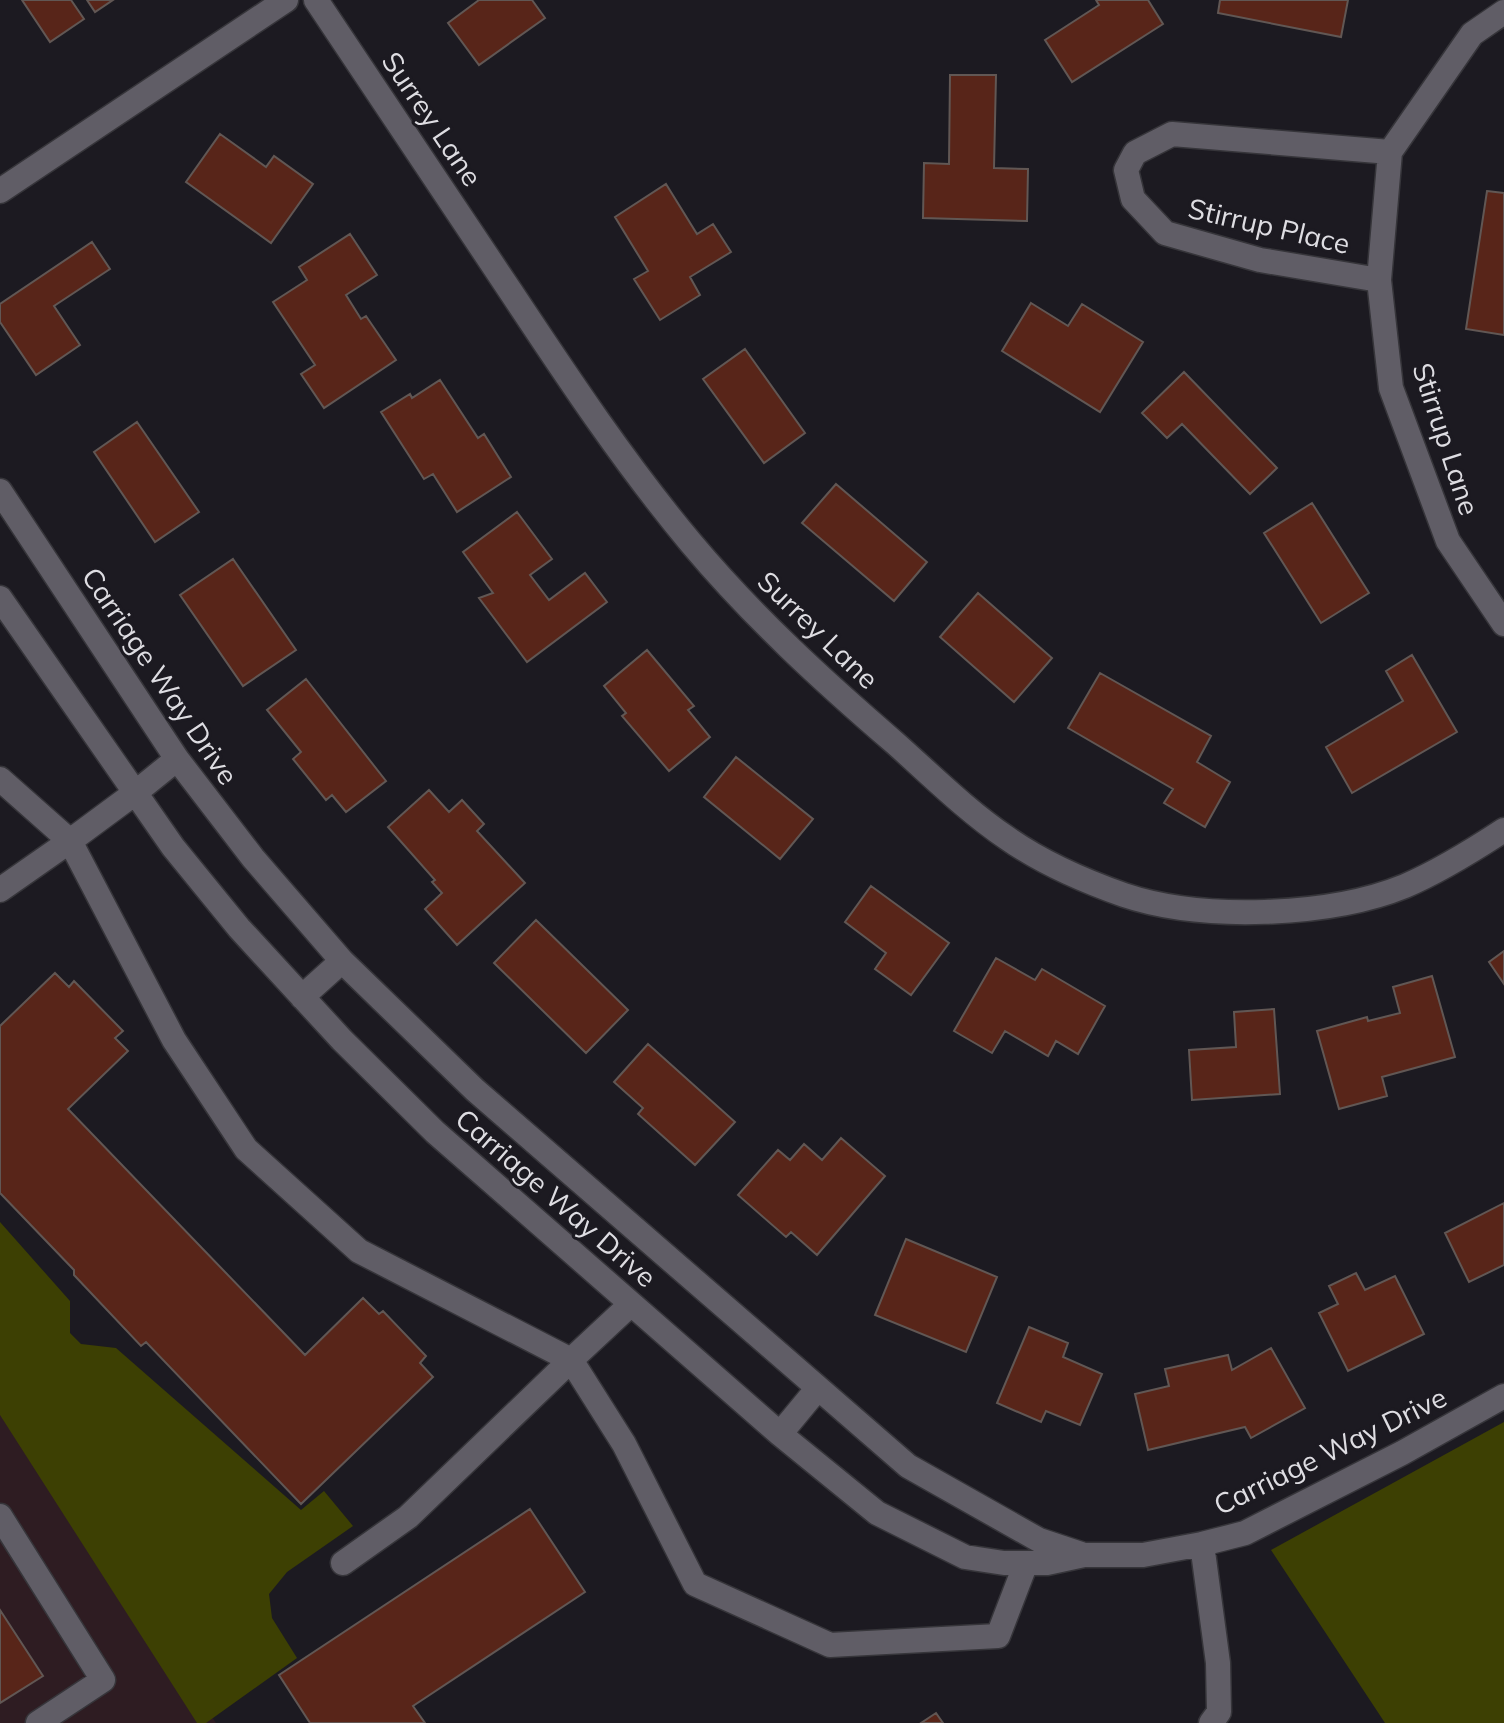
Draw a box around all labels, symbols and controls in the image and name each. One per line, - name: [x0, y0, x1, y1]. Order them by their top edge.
- street label: Surrey Lane: [375, 45, 490, 193]
- street label: Stirrup Place: [1185, 190, 1353, 261]
- street label: Stirrup Lane: [1405, 358, 1488, 519]
- street label: Carriage Way Drive: [75, 560, 246, 791]
- street label: Surrey Lane: [751, 563, 886, 696]
- street label: Carriage Way Drive: [449, 1101, 664, 1294]
- street label: Carriage Way Drive: [1208, 1379, 1452, 1522]

